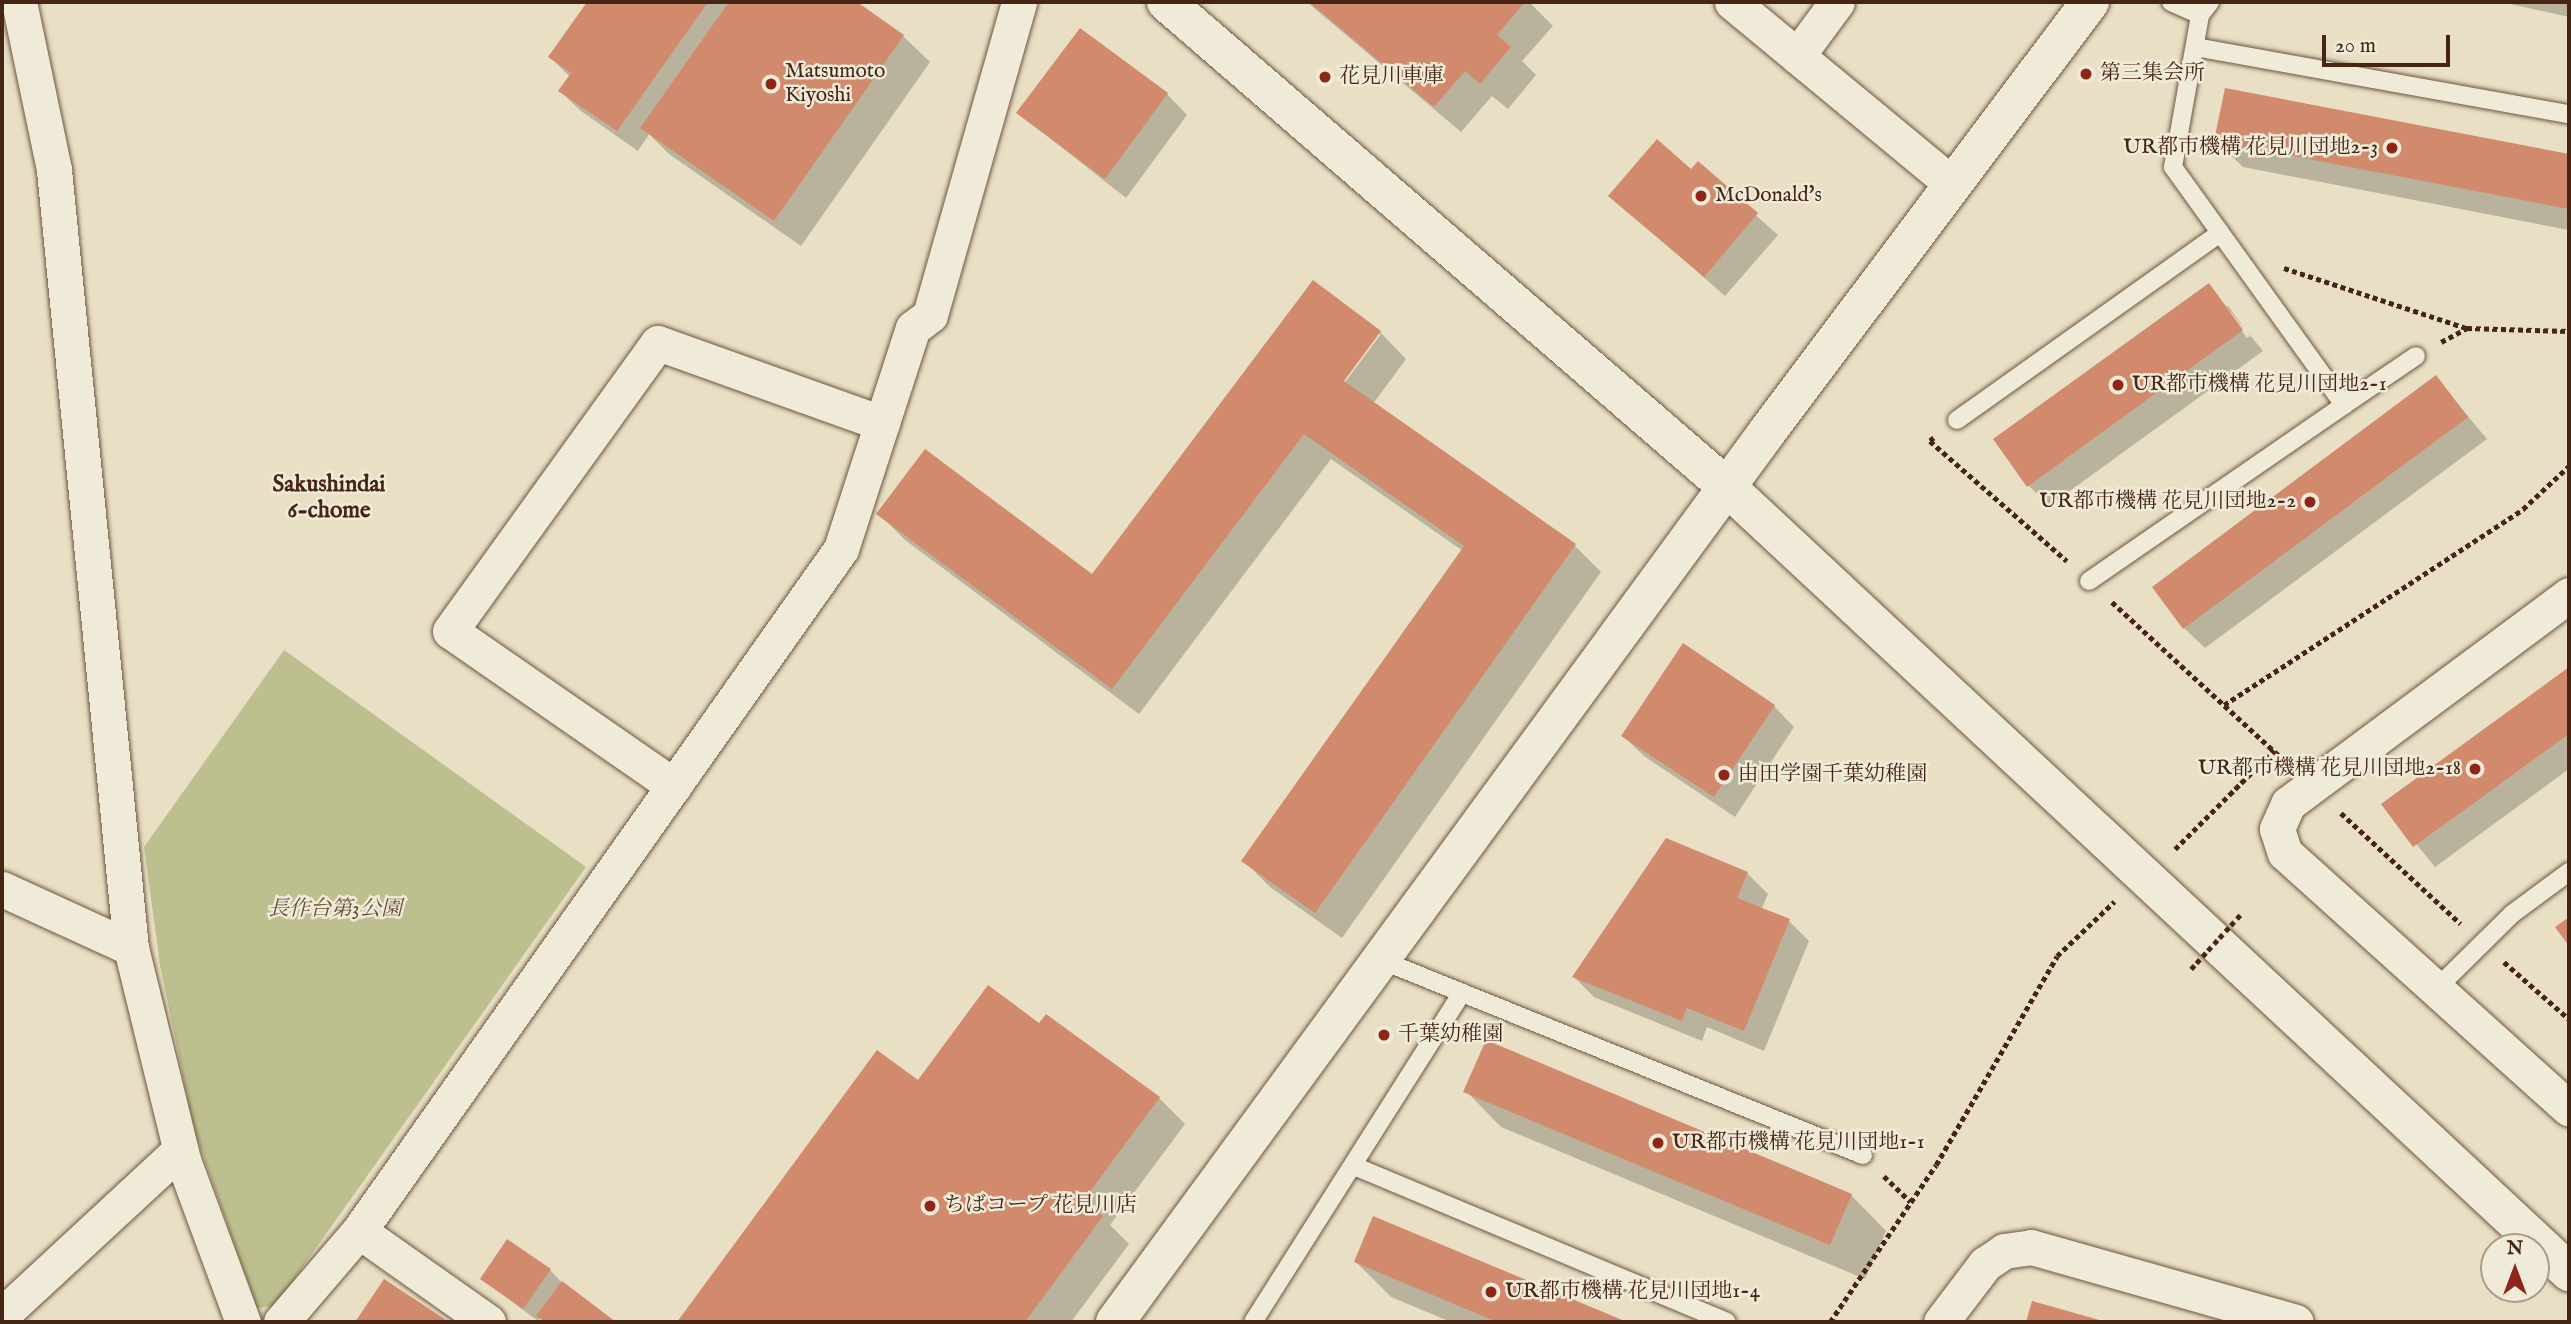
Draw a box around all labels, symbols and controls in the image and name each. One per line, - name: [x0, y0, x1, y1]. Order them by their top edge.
- scale bar: [2326, 21, 2454, 65]
- text: 20 m: [2335, 33, 2376, 60]
- place label: Matsumoto Kiyoshi: [785, 59, 885, 109]
- place label: 第三集会所: [2100, 61, 2205, 87]
- place label: 花見川車庫: [1339, 64, 1444, 90]
- marker: 第三集会所: [2078, 66, 2094, 82]
- marker: 花見川車庫: [1317, 69, 1333, 85]
- marker: Matsumoto Kiyoshi: [763, 76, 779, 92]
- place label: UR都市機構 花見川団地2-3: [2123, 135, 2378, 161]
- marker: UR都市機構 花見川団地2-3: [2384, 140, 2400, 156]
- place label: McDonald's: [1715, 183, 1822, 209]
- marker: McDonald's: [1693, 188, 1709, 204]
- place label: UR都市機構 花見川団地2-1: [2132, 372, 2387, 398]
- marker: UR都市機構 花見川団地2-1: [2110, 377, 2126, 393]
- district label: Sakushindai 6-chome: [272, 471, 386, 525]
- place label: UR都市機構 花見川団地2-2: [2039, 489, 2296, 515]
- marker: UR都市機構 花見川団地2-2: [2302, 494, 2318, 510]
- place label: UR都市機構 花見川団地2-18: [2198, 756, 2461, 782]
- marker: UR都市機構 花見川団地2-18: [2467, 761, 2483, 777]
- place label: 由田学園千葉幼稚園: [1738, 762, 1927, 788]
- marker: 由田学園千葉幼稚園: [1716, 767, 1732, 783]
- park label: 長作台第3公園: [268, 897, 402, 923]
- place label: 千葉幼稚園: [1398, 1022, 1503, 1048]
- marker: 千葉幼稚園: [1376, 1027, 1392, 1043]
- place label: UR都市機構 花見川団地1-1: [1672, 1130, 1925, 1156]
- marker: UR都市機構 花見川団地1-1: [1650, 1135, 1666, 1151]
- place label: ちばコープ 花見川店: [944, 1193, 1138, 1219]
- marker: ちばコープ 花見川店: [922, 1198, 938, 1214]
- north arrow: [2480, 1233, 2550, 1303]
- text: N: [2507, 1237, 2523, 1261]
- place label: UR都市機構 花見川団地1-4: [1505, 1279, 1760, 1305]
- marker: UR都市機構 花見川団地1-4: [1483, 1284, 1499, 1300]

